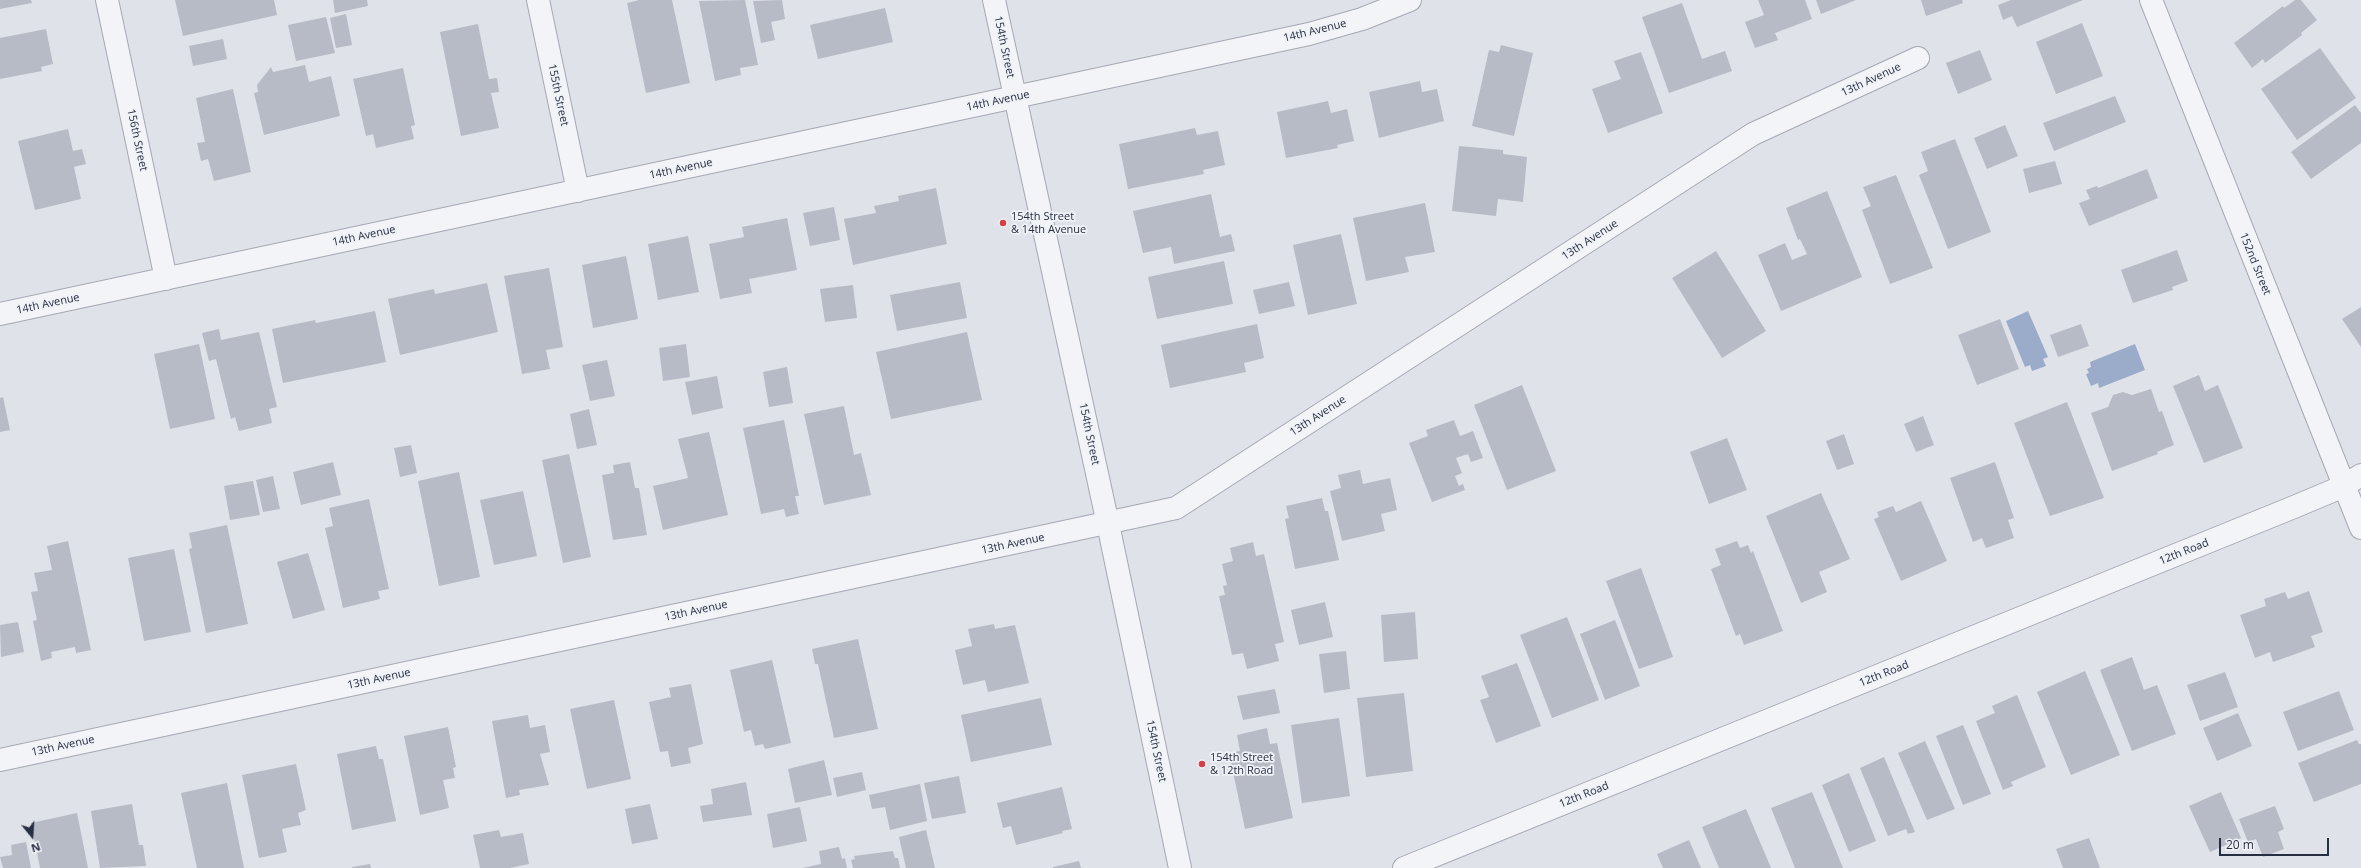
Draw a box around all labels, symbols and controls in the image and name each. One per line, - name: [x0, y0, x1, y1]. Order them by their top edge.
- street label: 154th Street: [991, 15, 1017, 79]
- street label: 14th Avenue: [1282, 17, 1348, 45]
- street label: 13th Avenue: [1839, 60, 1903, 100]
- street label: 155th Street: [545, 63, 571, 127]
- street label: 14th Avenue: [965, 88, 1031, 114]
- street label: 156th Street: [124, 108, 150, 172]
- street label: 14th Avenue: [648, 156, 714, 182]
- place label: 154th Street & 14th Avenue: [1011, 210, 1086, 236]
- street label: 13th Avenue: [1559, 217, 1621, 263]
- marker: 154th Street & 14th Avenue: [998, 218, 1008, 228]
- street label: 14th Avenue: [331, 223, 397, 249]
- street label: 152nd Street: [2237, 231, 2273, 297]
- street label: 14th Avenue: [15, 291, 81, 317]
- street label: 13th Avenue: [1287, 393, 1349, 439]
- street label: 154th Street: [1076, 402, 1102, 466]
- street label: 13th Avenue: [980, 531, 1046, 557]
- street label: 12th Road: [2157, 536, 2211, 568]
- street label: 13th Avenue: [663, 598, 729, 624]
- street label: 12th Road: [1857, 658, 1911, 690]
- street label: 13th Avenue: [346, 666, 412, 692]
- street label: 154th Street: [1143, 719, 1169, 783]
- street label: 13th Avenue: [30, 733, 96, 759]
- place label: 154th Street & 12th Road: [1210, 751, 1273, 777]
- marker: 154th Street & 12th Road: [1197, 759, 1207, 769]
- street label: 12th Road: [1557, 779, 1611, 811]
- north arrow: [12, 816, 52, 856]
- scale bar: [2221, 830, 2331, 856]
- text: 20 m: [2226, 836, 2254, 853]
- text: N: [29, 839, 42, 856]

